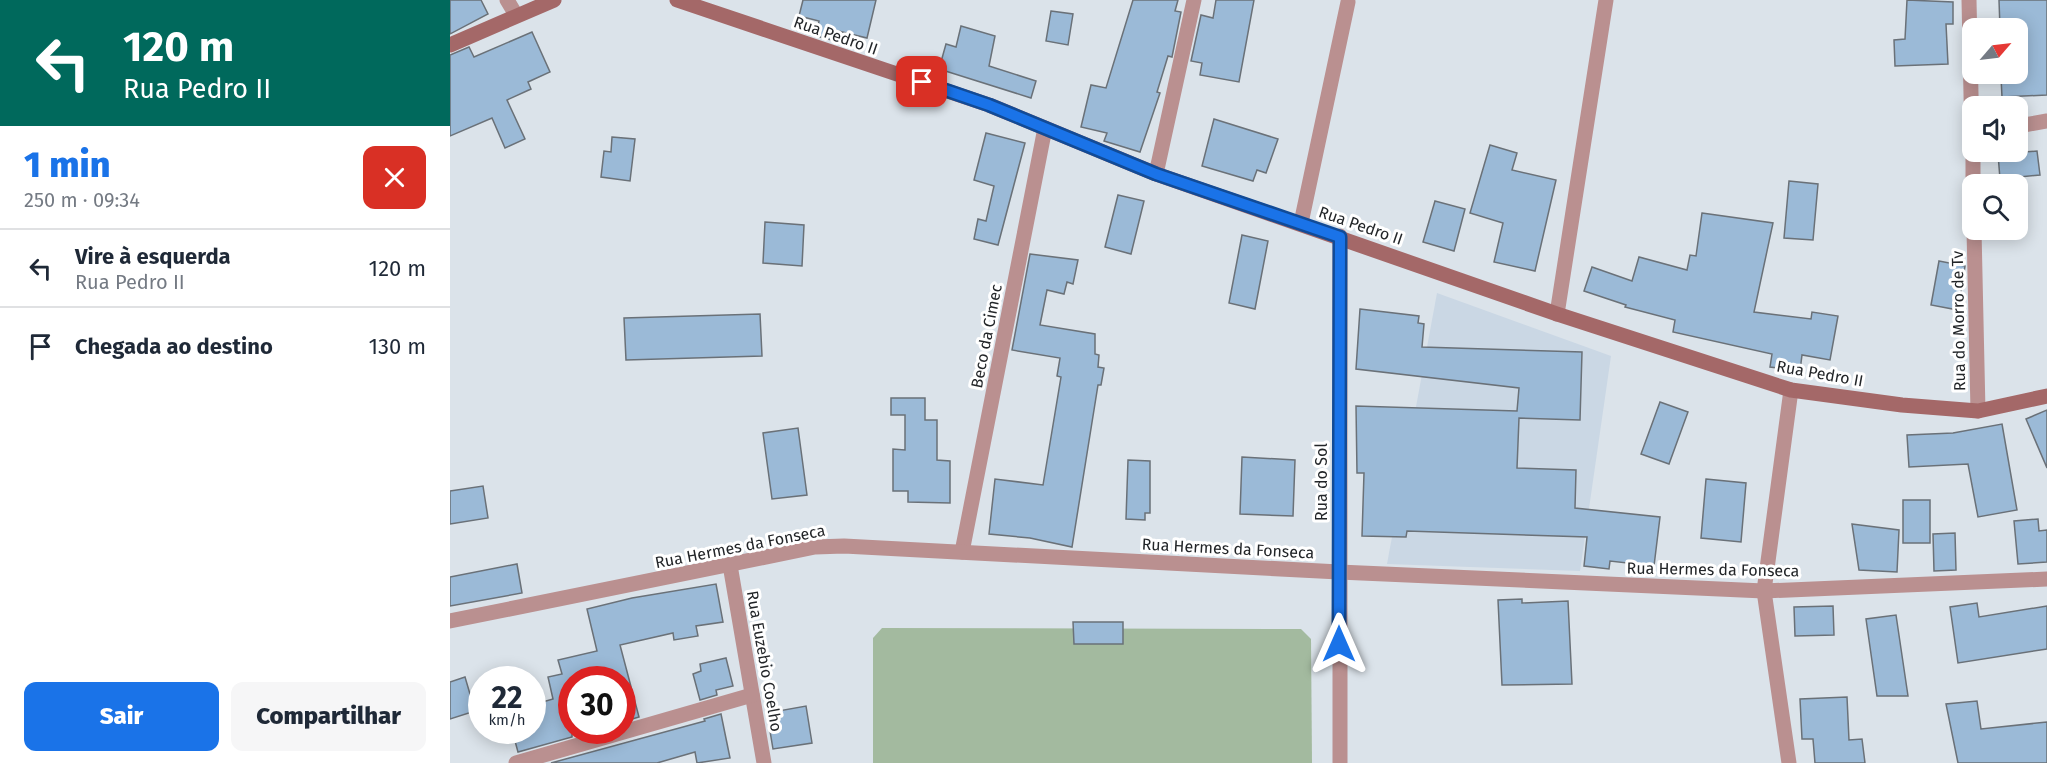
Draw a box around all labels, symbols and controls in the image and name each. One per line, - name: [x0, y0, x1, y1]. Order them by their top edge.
- street label: Rua Pedro II: [791, 12, 880, 59]
- north arrow: [1962, 18, 2028, 84]
- map controls: [1962, 18, 2028, 240]
- text: 120 m: [123, 22, 234, 72]
- icon: left: [24, 24, 102, 102]
- pin: [896, 56, 947, 107]
- icon: arrive: [905, 65, 938, 98]
- text: Rua Pedro II: [123, 73, 271, 105]
- button: sound: [1962, 96, 2028, 162]
- text: 1 min: [24, 143, 110, 187]
- button: close: [363, 146, 426, 209]
- button: search: [1962, 174, 2028, 240]
- text: 250 m · 09:34: [24, 188, 140, 212]
- street label: Rua Pedro II: [1316, 202, 1405, 249]
- text: Vire à esquerda: [75, 243, 231, 270]
- street label: Rua do Morro de Tv: [1948, 251, 1969, 391]
- icon: left: [24, 252, 57, 285]
- text: 120 m: [369, 255, 426, 282]
- text: Rua Pedro II: [75, 270, 185, 294]
- street label: Beco da Cimec: [967, 282, 1006, 390]
- icon: arrive: [24, 330, 57, 363]
- text: Chegada ao destino: [75, 333, 273, 360]
- text: 130 m: [369, 333, 426, 360]
- street label: Rua Pedro II: [1775, 357, 1865, 390]
- street label: Rua do Sol: [1312, 443, 1331, 521]
- street label: Rua Hermes da Fonseca: [653, 521, 827, 572]
- street label: Rua Hermes da Fonseca: [1141, 534, 1315, 563]
- street label: Rua Hermes da Fonseca: [1626, 558, 1800, 581]
- street label: Rua Euzebio Coelho: [743, 589, 786, 733]
- position arrow: [1307, 612, 1371, 676]
- speed limit sign: 30: [558, 666, 636, 744]
- text: 22: [491, 680, 523, 716]
- button: Sair: [24, 682, 219, 751]
- button: Compartilhar: [231, 682, 426, 751]
- text: km/h: [488, 711, 526, 729]

